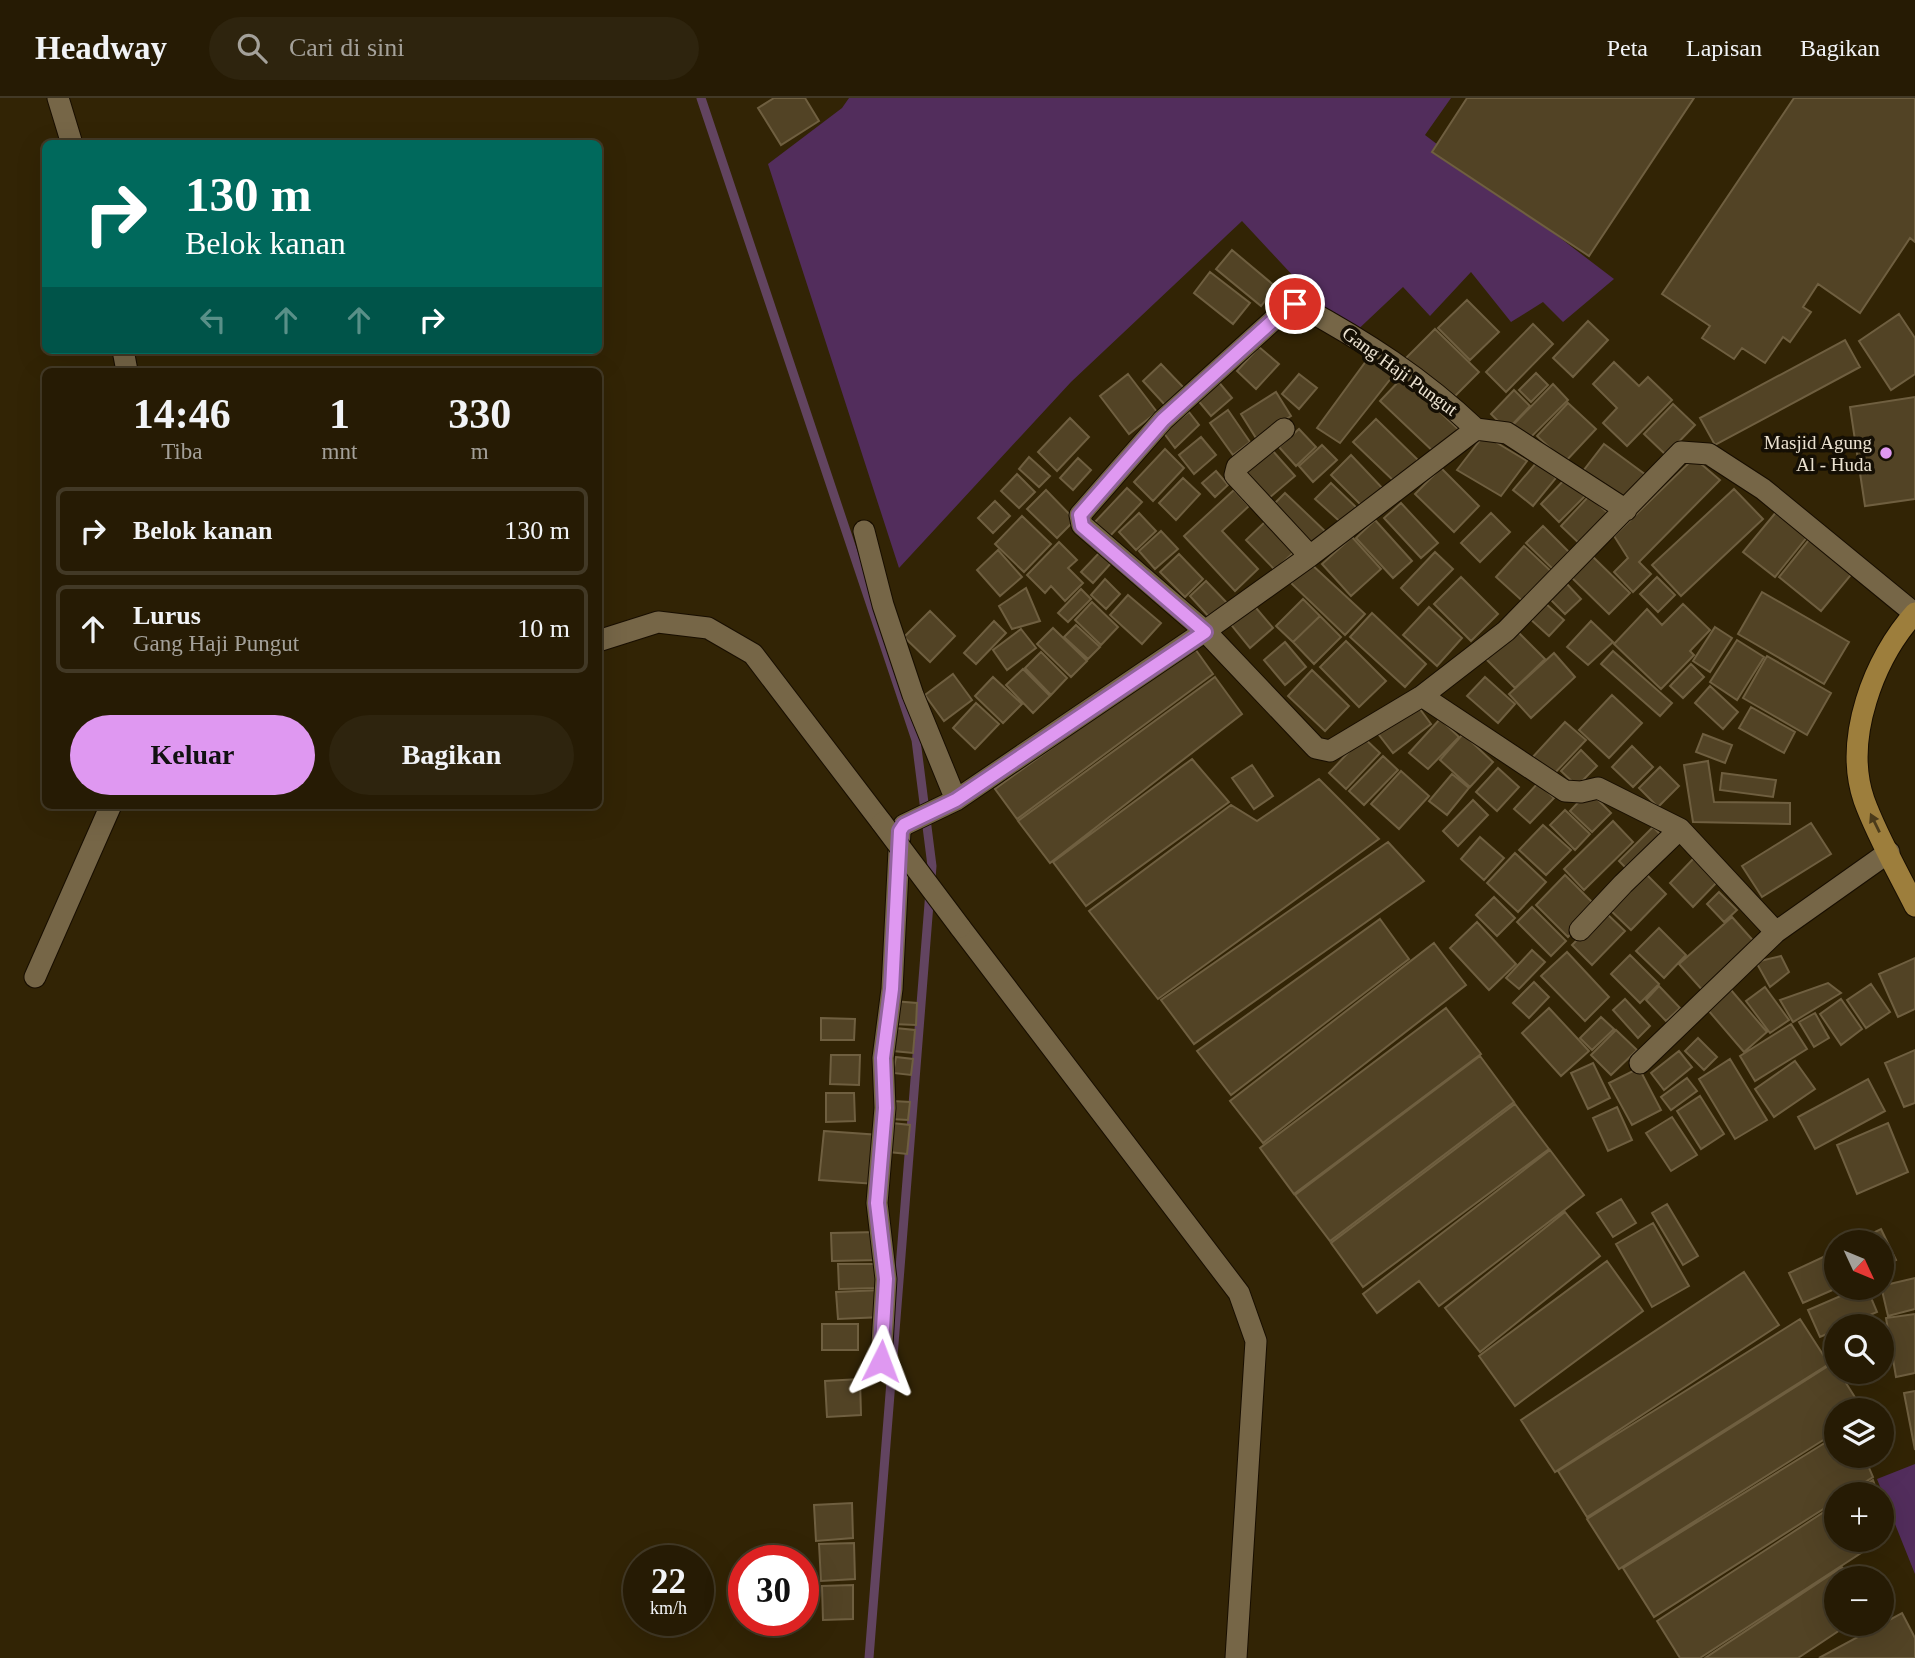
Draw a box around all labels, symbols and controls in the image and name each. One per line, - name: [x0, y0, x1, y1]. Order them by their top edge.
- search box: [209, 17, 699, 80]
- icon: search: [233, 29, 271, 67]
- text: Headway: [35, 30, 167, 66]
- text: Cari di sini: [289, 33, 405, 62]
- text: Peta: [1607, 35, 1648, 61]
- text: Lapisan: [1686, 35, 1762, 61]
- text: Bagikan: [1800, 35, 1880, 61]
- text: 130 m: [185, 167, 312, 222]
- icon: right: [70, 168, 161, 259]
- text: Belok kanan: [185, 225, 346, 261]
- pin: [1265, 274, 1325, 334]
- icon: arrive: [1276, 285, 1314, 323]
- icon: left: [194, 301, 232, 339]
- icon: ahead: [267, 301, 305, 339]
- icon: ahead: [340, 301, 378, 339]
- icon: right: [413, 301, 451, 339]
- street label: Gang Haji Pungut: [1338, 322, 1462, 420]
- text: 14:46: [133, 391, 231, 437]
- text: 1: [329, 391, 350, 437]
- text: 330: [448, 391, 511, 437]
- place label: Masjid Agung Al - Huda: [1764, 432, 1873, 475]
- text: Tiba: [161, 439, 202, 464]
- text: mnt: [322, 439, 357, 464]
- text: m: [471, 439, 489, 464]
- marker: Masjid Agung Al - Huda: [1878, 445, 1894, 461]
- icon: right: [74, 512, 112, 550]
- text: Belok kanan: [133, 516, 272, 545]
- text: 130 m: [504, 516, 570, 545]
- text: Lurus: [133, 601, 201, 630]
- icon: ahead: [74, 610, 112, 648]
- text: 10 m: [517, 614, 570, 643]
- text: Gang Haji Pungut: [133, 631, 299, 656]
- button: Keluar: [70, 715, 315, 795]
- button: Bagikan: [329, 715, 574, 795]
- one-way arrow: [1869, 813, 1881, 833]
- north arrow: [1824, 1230, 1894, 1300]
- map controls: [1824, 1230, 1894, 1636]
- button: search: [1824, 1314, 1894, 1384]
- position arrow: [844, 1324, 918, 1398]
- button: layers: [1824, 1398, 1894, 1468]
- button: +: [1824, 1482, 1894, 1552]
- speed limit sign: 30: [728, 1545, 819, 1636]
- text: 22: [651, 1562, 686, 1601]
- button: −: [1824, 1566, 1894, 1636]
- text: km/h: [650, 1598, 687, 1618]

